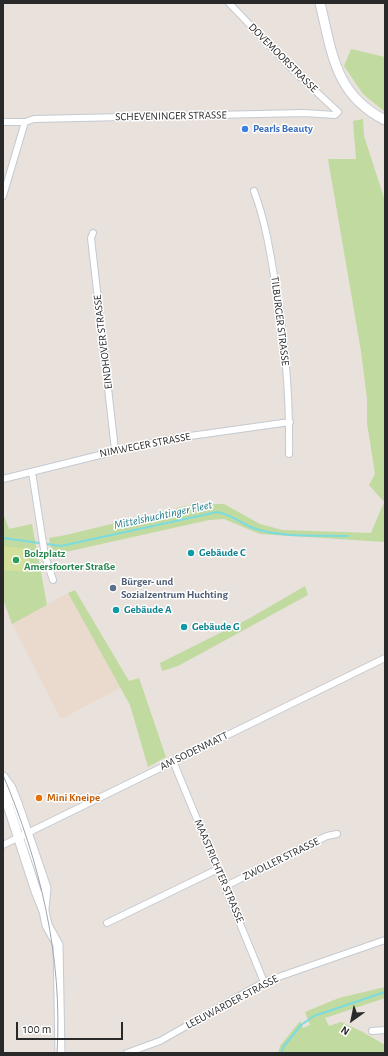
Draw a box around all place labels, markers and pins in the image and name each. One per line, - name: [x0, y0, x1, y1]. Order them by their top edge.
- place label: Pearls Beauty: [253, 122, 313, 136]
- marker: Pearls Beauty: [240, 124, 250, 134]
- place label: Gebäude C: [199, 546, 246, 560]
- place label: Bolzplatz Amersfoorter Straße: [24, 547, 115, 573]
- marker: Gebäude C: [186, 548, 196, 558]
- marker: Bolzplatz Amersfoorter Straße: [11, 555, 21, 565]
- place label: Bürger- und Sozialzentrum Huchting: [121, 575, 228, 601]
- marker: Bürger- und Sozialzentrum Huchting: [108, 583, 118, 593]
- place label: Gebäude A: [124, 603, 172, 617]
- marker: Gebäude A: [111, 605, 121, 615]
- place label: Gebäude G: [192, 620, 240, 634]
- marker: Gebäude G: [179, 622, 189, 632]
- place label: Mini Kneipe: [47, 791, 100, 805]
- marker: Mini Kneipe: [34, 793, 44, 803]

